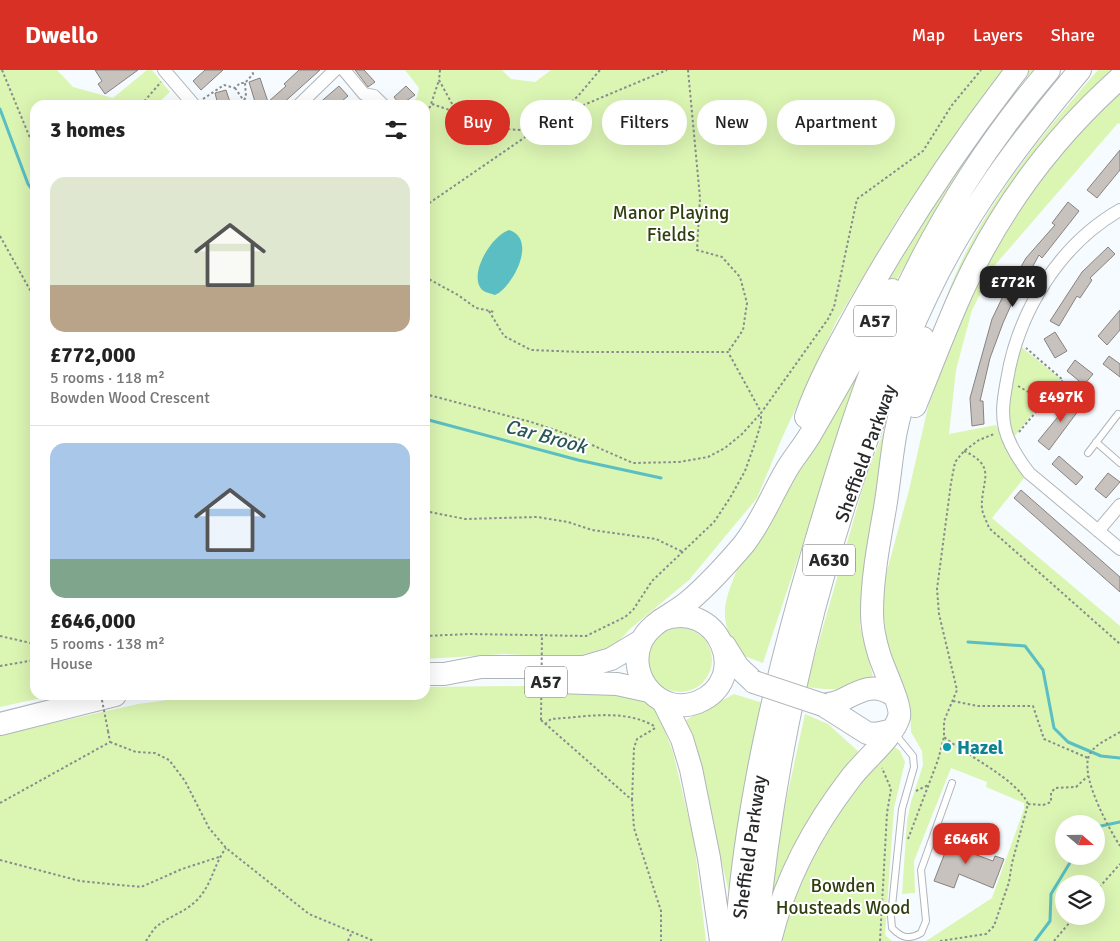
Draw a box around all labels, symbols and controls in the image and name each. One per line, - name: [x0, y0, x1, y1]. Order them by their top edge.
- text: Dwello: [25, 20, 98, 50]
- text: Map: [912, 24, 945, 46]
- text: Layers: [973, 24, 1023, 46]
- text: Share: [1051, 24, 1095, 46]
- chip: Buy: [445, 100, 510, 145]
- chip: Rent: [520, 100, 592, 145]
- chip: Filters: [602, 100, 687, 145]
- chip: New: [697, 100, 767, 145]
- chip: Apartment: [777, 100, 895, 145]
- icon: filters: [382, 116, 410, 144]
- text: 3 homes: [50, 117, 125, 143]
- park label: Manor Playing Fields: [613, 201, 729, 247]
- icon: home: [185, 210, 275, 300]
- pin: £772K: [978, 266, 1048, 308]
- text: £772K: [991, 272, 1035, 292]
- road number: A57: [854, 306, 896, 336]
- text: £772,000: [50, 342, 136, 368]
- text: 5 rooms · 118 m²: [50, 368, 165, 388]
- pin: £497K: [1026, 380, 1096, 423]
- street label: Sheffield Parkway: [830, 381, 902, 525]
- text: £497K: [1039, 387, 1083, 407]
- text: Bowden Wood Crescent: [50, 388, 210, 408]
- water label: Car Brook: [502, 414, 591, 460]
- icon: home: [185, 475, 275, 565]
- road number: A630: [803, 544, 855, 576]
- text: £646,000: [50, 608, 136, 634]
- text: 5 rooms · 138 m²: [50, 634, 165, 654]
- text: House: [50, 654, 93, 674]
- road number: A57: [525, 666, 567, 698]
- place label: Hazel: [957, 736, 1004, 760]
- marker: Hazel: [941, 741, 953, 753]
- street label: Sheffield Parkway: [728, 774, 772, 921]
- north arrow: [1055, 815, 1105, 865]
- map controls: [1055, 815, 1105, 925]
- pin: £646K: [931, 822, 1001, 865]
- text: £646K: [944, 829, 988, 849]
- park label: Bowden Housteads Wood: [776, 874, 910, 920]
- button: layers: [1055, 875, 1105, 925]

